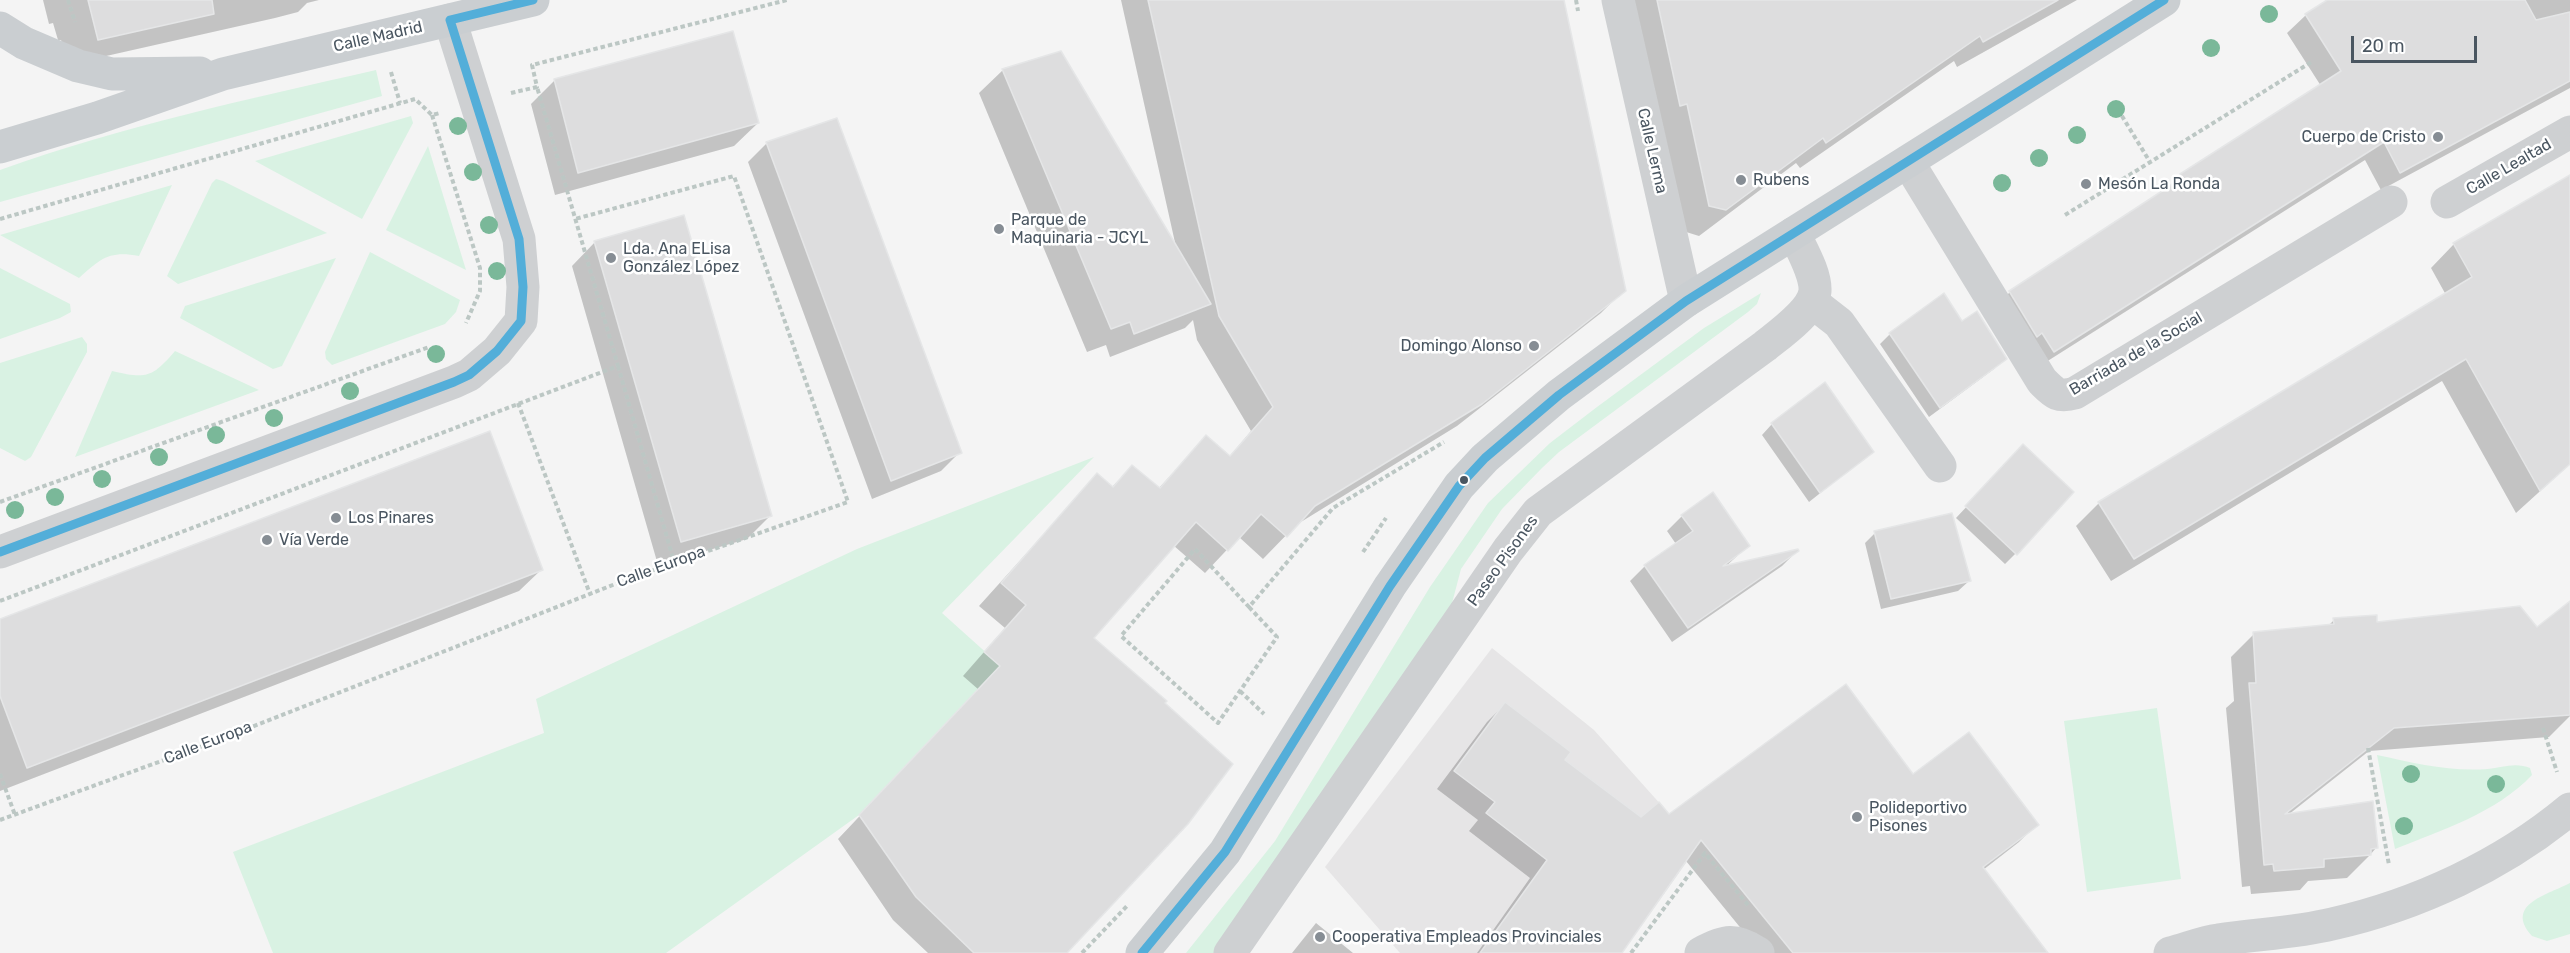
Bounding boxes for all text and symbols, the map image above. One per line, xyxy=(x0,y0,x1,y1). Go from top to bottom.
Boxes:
street label: Calle Madrid xyxy=(332,17,424,57)
scale bar xyxy=(2354,24,2480,62)
text: 20 m xyxy=(2362,35,2404,57)
street label: Calle Lerma xyxy=(1633,106,1671,196)
place label: Cuerpo de Cristo xyxy=(2301,127,2426,147)
marker: Cuerpo de Cristo xyxy=(2431,130,2445,144)
street label: Calle Lealtad xyxy=(2463,135,2555,199)
place label: Rubens xyxy=(1753,170,1809,190)
marker: Rubens xyxy=(1734,173,1748,187)
place label: Mesón La Ronda xyxy=(2098,174,2220,194)
marker: Mesón La Ronda xyxy=(2079,177,2093,191)
place label: Parque de Maquinaria - JCYL xyxy=(1011,210,1148,248)
marker: Parque de Maquinaria - JCYL xyxy=(992,222,1006,236)
place label: Lda. Ana ELisa González López xyxy=(623,239,739,277)
marker: Lda. Ana ELisa González López xyxy=(604,251,618,265)
street label: Barriada de la Social xyxy=(2066,308,2206,400)
place label: Domingo Alonso xyxy=(1401,336,1522,356)
marker: Domingo Alonso xyxy=(1527,339,1541,353)
unlabelled marker xyxy=(1458,474,1470,486)
place label: Los Pinares xyxy=(348,508,434,528)
marker: Los Pinares xyxy=(329,511,343,525)
street label: Paseo Pisones xyxy=(1464,512,1542,610)
place label: Vía Verde xyxy=(279,530,349,550)
marker: Vía Verde xyxy=(260,533,274,547)
street label: Calle Europa xyxy=(614,542,708,592)
street label: Calle Europa xyxy=(161,717,255,769)
place label: Polideportivo Pisones xyxy=(1869,798,1967,836)
marker: Polideportivo Pisones xyxy=(1850,810,1864,824)
place label: Cooperativa Empleados Provinciales xyxy=(1332,927,1602,947)
marker: Cooperativa Empleados Provinciales xyxy=(1313,930,1327,944)

